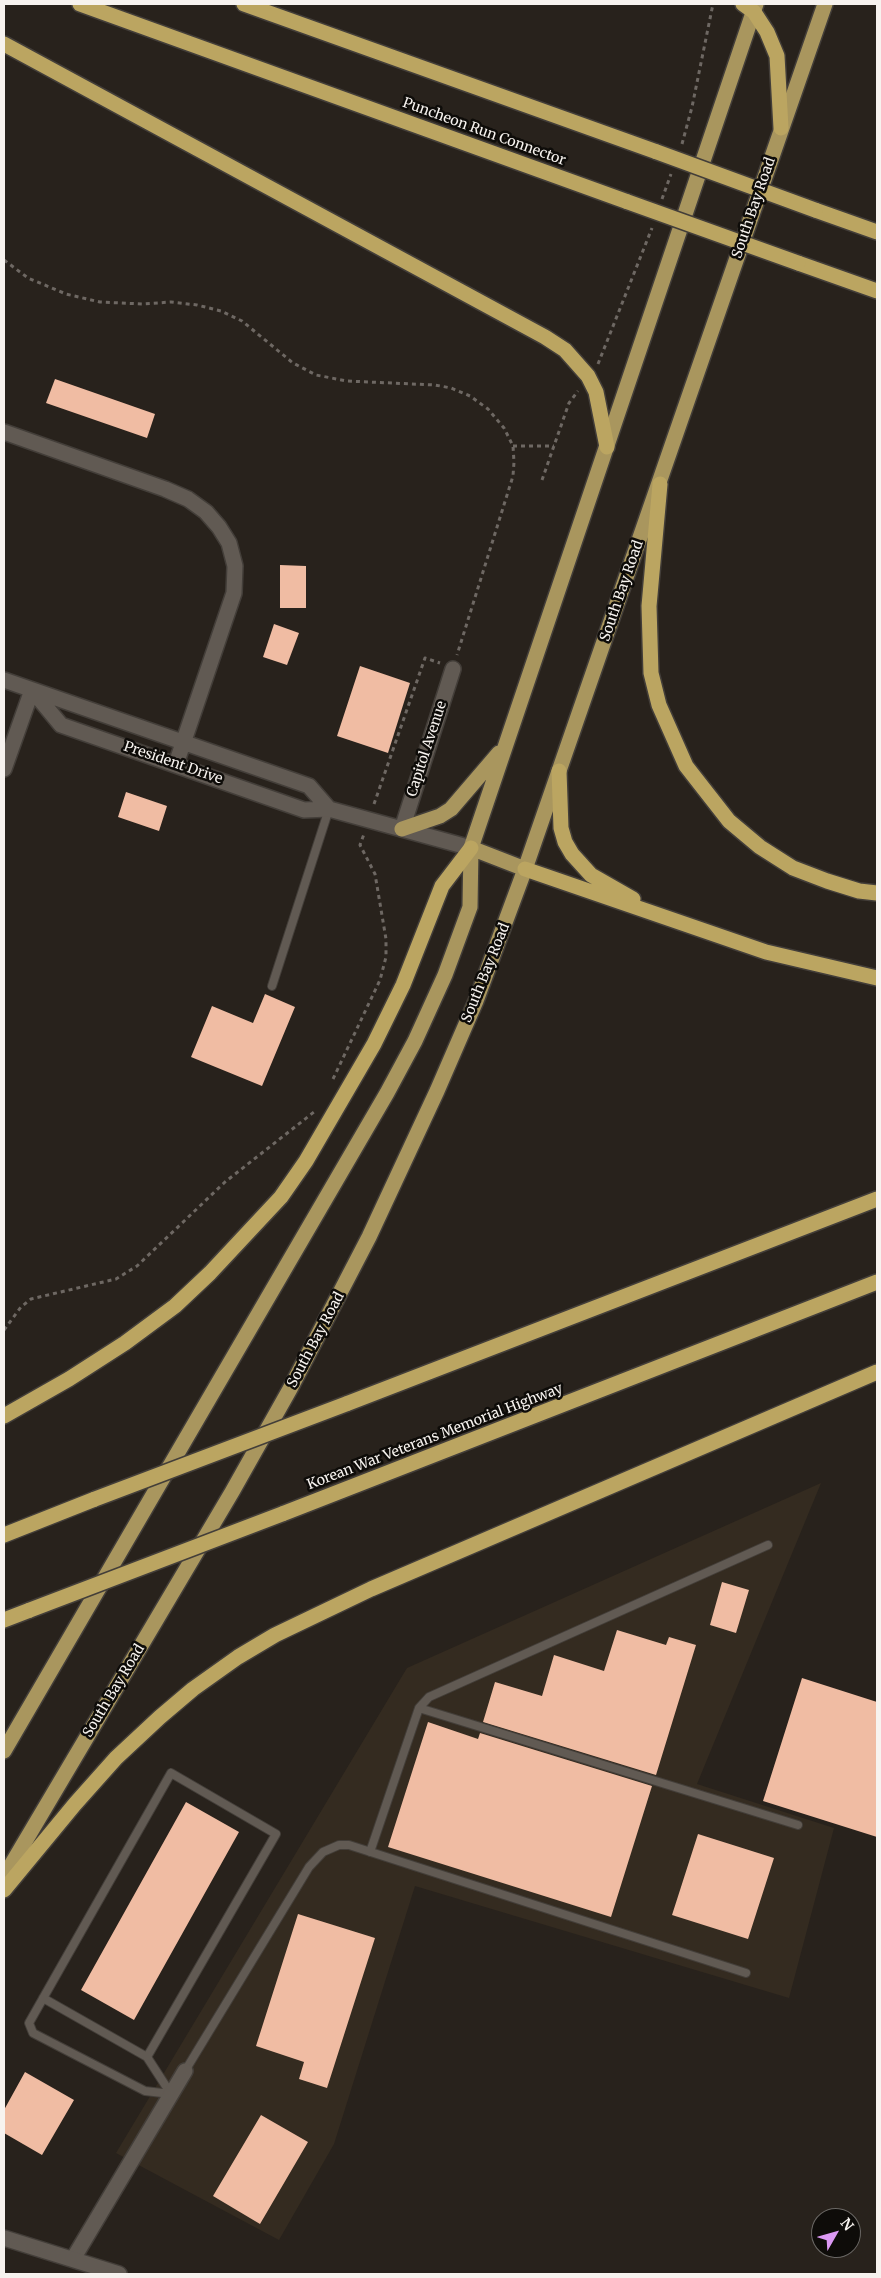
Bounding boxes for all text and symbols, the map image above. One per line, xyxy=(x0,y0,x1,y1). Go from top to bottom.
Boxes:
street label: Puncheon Run Connector xyxy=(400,95,568,169)
street label: South Bay Road xyxy=(729,155,779,261)
street label: South Bay Road xyxy=(597,538,647,644)
street label: Capitol Avenue xyxy=(404,699,450,799)
street label: President Drive xyxy=(121,738,225,788)
street label: South Bay Road xyxy=(458,921,514,1025)
street label: South Bay Road xyxy=(284,1289,348,1391)
street label: Korean War Veterans Memorial Highway xyxy=(305,1380,565,1494)
street label: South Bay Road xyxy=(80,1641,148,1741)
north arrow xyxy=(811,2208,861,2258)
text: N xyxy=(837,2214,858,2234)

